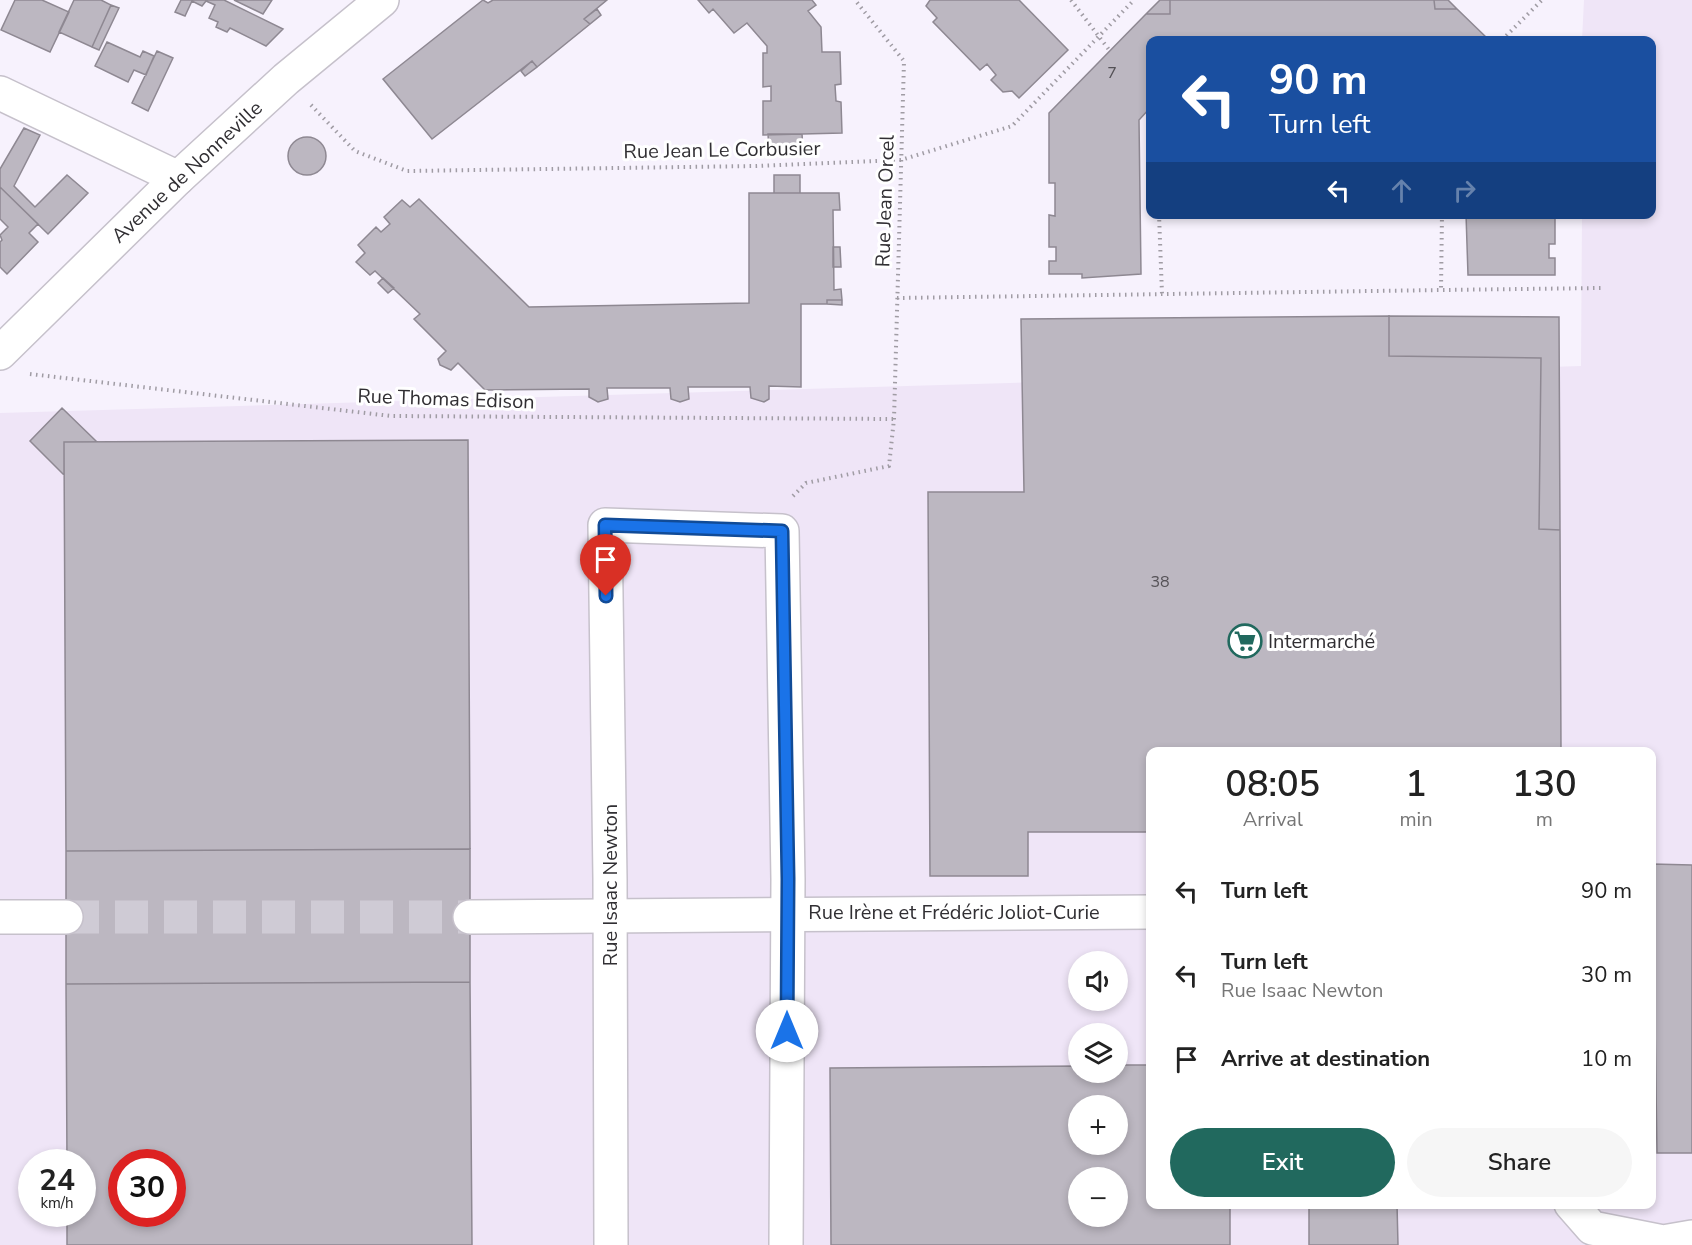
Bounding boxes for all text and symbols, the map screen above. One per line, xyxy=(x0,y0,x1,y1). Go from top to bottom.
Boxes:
text: 90 m xyxy=(1269,52,1368,109)
icon: left xyxy=(1170,60,1248,138)
house number: 7 xyxy=(1107,62,1117,84)
street label: Avenue de Nonneville xyxy=(106,95,268,249)
text: Turn left xyxy=(1269,106,1370,143)
street label: Rue Jean Orcel xyxy=(869,134,901,268)
street label: Rue Jean Le Corbusier xyxy=(623,135,821,165)
icon: left xyxy=(1322,174,1355,207)
icon: ahead xyxy=(1385,174,1418,207)
icon: right xyxy=(1448,174,1481,207)
street label: Rue Thomas Edison xyxy=(357,382,535,416)
pin xyxy=(580,534,631,596)
icon: arrive xyxy=(589,543,622,576)
house number: 38 xyxy=(1150,571,1170,593)
supermarket icon: Intermarché xyxy=(1227,623,1263,659)
place label: Intermarché xyxy=(1268,628,1375,655)
text: 08:05 xyxy=(1225,760,1320,809)
text: 1 xyxy=(1405,760,1427,809)
text: 130 xyxy=(1512,760,1577,809)
street label: Rue Isaac Newton xyxy=(597,804,624,966)
text: Arrival xyxy=(1243,806,1303,833)
text: min xyxy=(1400,806,1433,833)
text: m xyxy=(1536,806,1553,833)
icon: left xyxy=(1170,875,1203,908)
text: Turn left xyxy=(1221,876,1308,906)
text: 90 m xyxy=(1581,876,1632,906)
street label: Rue Irène et Frédéric Joliot-Curie xyxy=(808,899,1100,926)
text: Turn left xyxy=(1221,947,1308,977)
map controls xyxy=(1068,951,1128,1227)
button: sound xyxy=(1068,951,1128,1011)
icon: left xyxy=(1170,959,1203,992)
text: 30 m xyxy=(1581,960,1632,990)
text: Rue Isaac Newton xyxy=(1221,977,1383,1004)
position arrow xyxy=(755,999,819,1063)
button: layers xyxy=(1068,1023,1128,1083)
icon: arrive xyxy=(1170,1043,1203,1076)
text: Arrive at destination xyxy=(1221,1044,1430,1074)
text: 10 m xyxy=(1581,1044,1632,1074)
button: + xyxy=(1068,1095,1128,1155)
button: Exit xyxy=(1170,1128,1395,1197)
button: Share xyxy=(1407,1128,1632,1197)
speed limit sign: 30 xyxy=(108,1149,186,1227)
text: 24 xyxy=(39,1160,75,1201)
button: − xyxy=(1068,1167,1128,1227)
text: km/h xyxy=(40,1193,74,1213)

